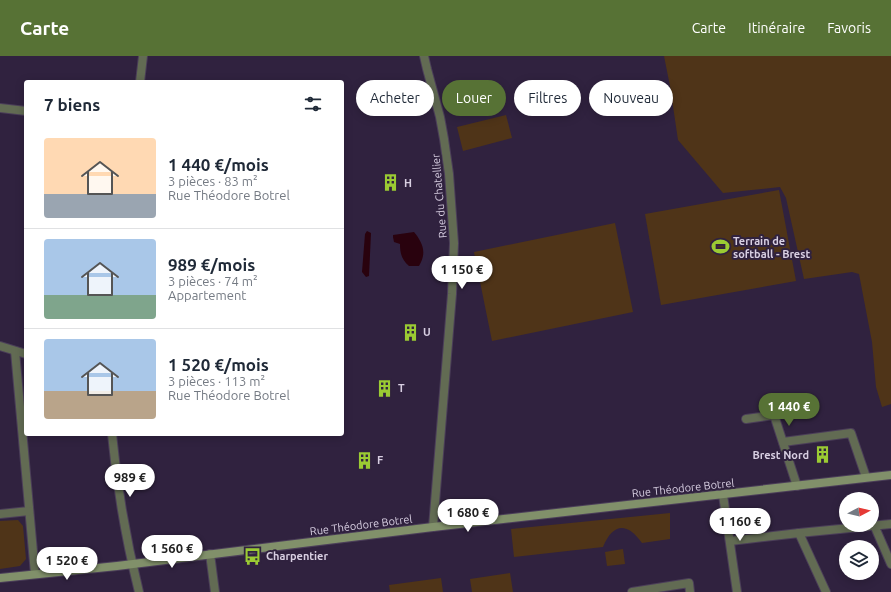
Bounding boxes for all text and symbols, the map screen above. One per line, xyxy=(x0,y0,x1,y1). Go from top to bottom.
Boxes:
text: Carte xyxy=(20,17,69,39)
text: Carte xyxy=(692,20,726,36)
text: Itinéraire xyxy=(748,20,805,36)
text: Favoris xyxy=(827,20,871,36)
chip: Acheter xyxy=(356,80,434,116)
chip: Louer xyxy=(442,80,506,116)
chip: Filtres xyxy=(514,80,581,116)
chip: Nouveau xyxy=(589,80,673,116)
icon: filters xyxy=(302,93,324,115)
text: 7 biens xyxy=(44,95,100,114)
street label: Rue du Chatellier xyxy=(429,152,449,239)
icon: home xyxy=(76,154,124,202)
text: 1 440 €/mois xyxy=(168,155,269,174)
building icon: H xyxy=(381,173,401,193)
text: 3 pièces · 83 m² xyxy=(168,174,258,188)
place label: H xyxy=(404,177,412,189)
text: Rue Théodore Botrel xyxy=(168,188,290,202)
place label: Terrain de softball - Brest xyxy=(733,235,810,260)
sports icon: Terrain de softball - Brest xyxy=(710,237,730,257)
icon: home xyxy=(76,255,124,303)
text: 989 €/mois xyxy=(168,255,255,274)
pin: 1 150 € xyxy=(425,256,499,290)
text: 1 150 € xyxy=(441,262,483,276)
text: 3 pièces · 74 m² xyxy=(168,274,258,288)
text: Appartement xyxy=(168,288,246,302)
building icon: U xyxy=(400,322,420,342)
place label: U xyxy=(423,326,431,338)
icon: home xyxy=(76,355,124,403)
text: 1 520 €/mois xyxy=(168,355,269,374)
text: 3 pièces · 113 m² xyxy=(168,374,265,388)
building icon: T xyxy=(375,378,395,398)
place label: T xyxy=(398,382,405,394)
text: Rue Théodore Botrel xyxy=(168,388,290,402)
pin: 1 440 € xyxy=(752,393,826,427)
text: 1 440 € xyxy=(768,399,810,413)
building icon: Brest Nord xyxy=(812,445,832,465)
place label: Brest Nord xyxy=(753,449,809,461)
building icon: F xyxy=(354,450,374,470)
place label: F xyxy=(377,454,383,466)
pin: 989 € xyxy=(102,464,158,498)
text: 989 € xyxy=(114,470,146,484)
street label: Rue Théodore Botrel xyxy=(631,477,735,499)
north arrow xyxy=(839,492,879,532)
map controls xyxy=(839,492,879,580)
pin: 1 680 € xyxy=(431,499,505,533)
text: 1 680 € xyxy=(447,505,489,519)
pin: 1 160 € xyxy=(703,508,777,542)
street label: Rue Théodore Botrel xyxy=(309,513,413,537)
text: 1 160 € xyxy=(719,514,761,528)
pin: 1 560 € xyxy=(135,535,209,569)
button: layers xyxy=(839,540,879,580)
text: 1 560 € xyxy=(151,541,193,555)
bus stop icon: Charpentier xyxy=(243,546,263,566)
pin: 1 520 € xyxy=(30,547,104,581)
place label: Charpentier xyxy=(266,550,328,562)
text: 1 520 € xyxy=(46,553,88,567)

